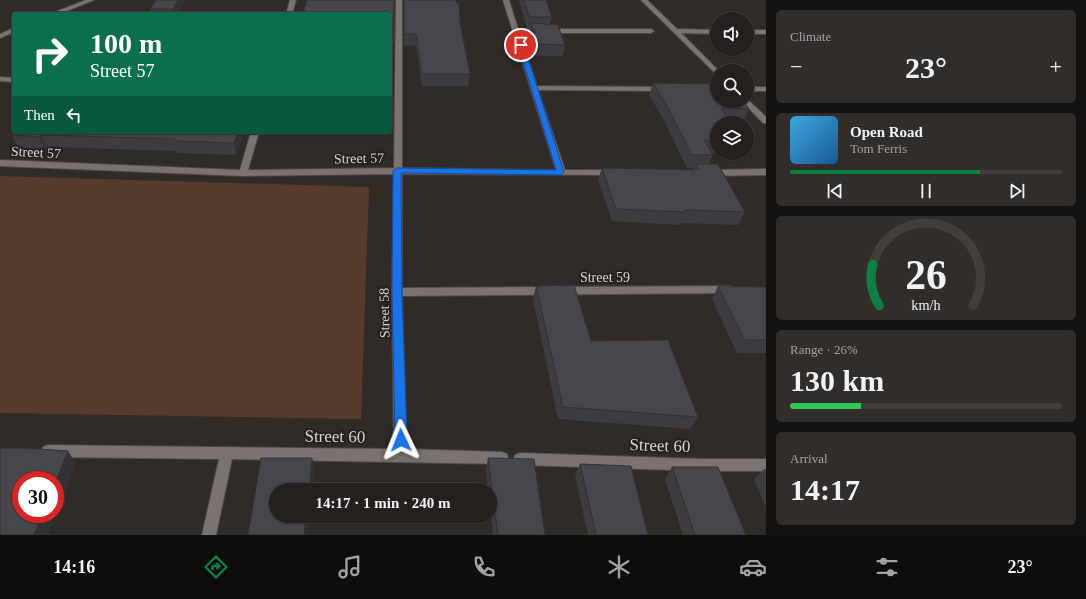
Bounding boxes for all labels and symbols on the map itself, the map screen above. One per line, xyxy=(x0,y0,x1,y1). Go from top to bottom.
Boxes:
pin xyxy=(504,28,538,62)
street label: Street 57 xyxy=(11,144,61,161)
street label: Street 57 xyxy=(334,151,384,166)
street label: Street 59 xyxy=(580,270,630,285)
street label: Street 58 xyxy=(377,288,392,338)
position arrow xyxy=(380,419,422,461)
street label: Street 60 xyxy=(304,426,366,447)
street label: Street 60 xyxy=(629,435,691,456)
speed limit sign: 30 xyxy=(12,471,64,523)

